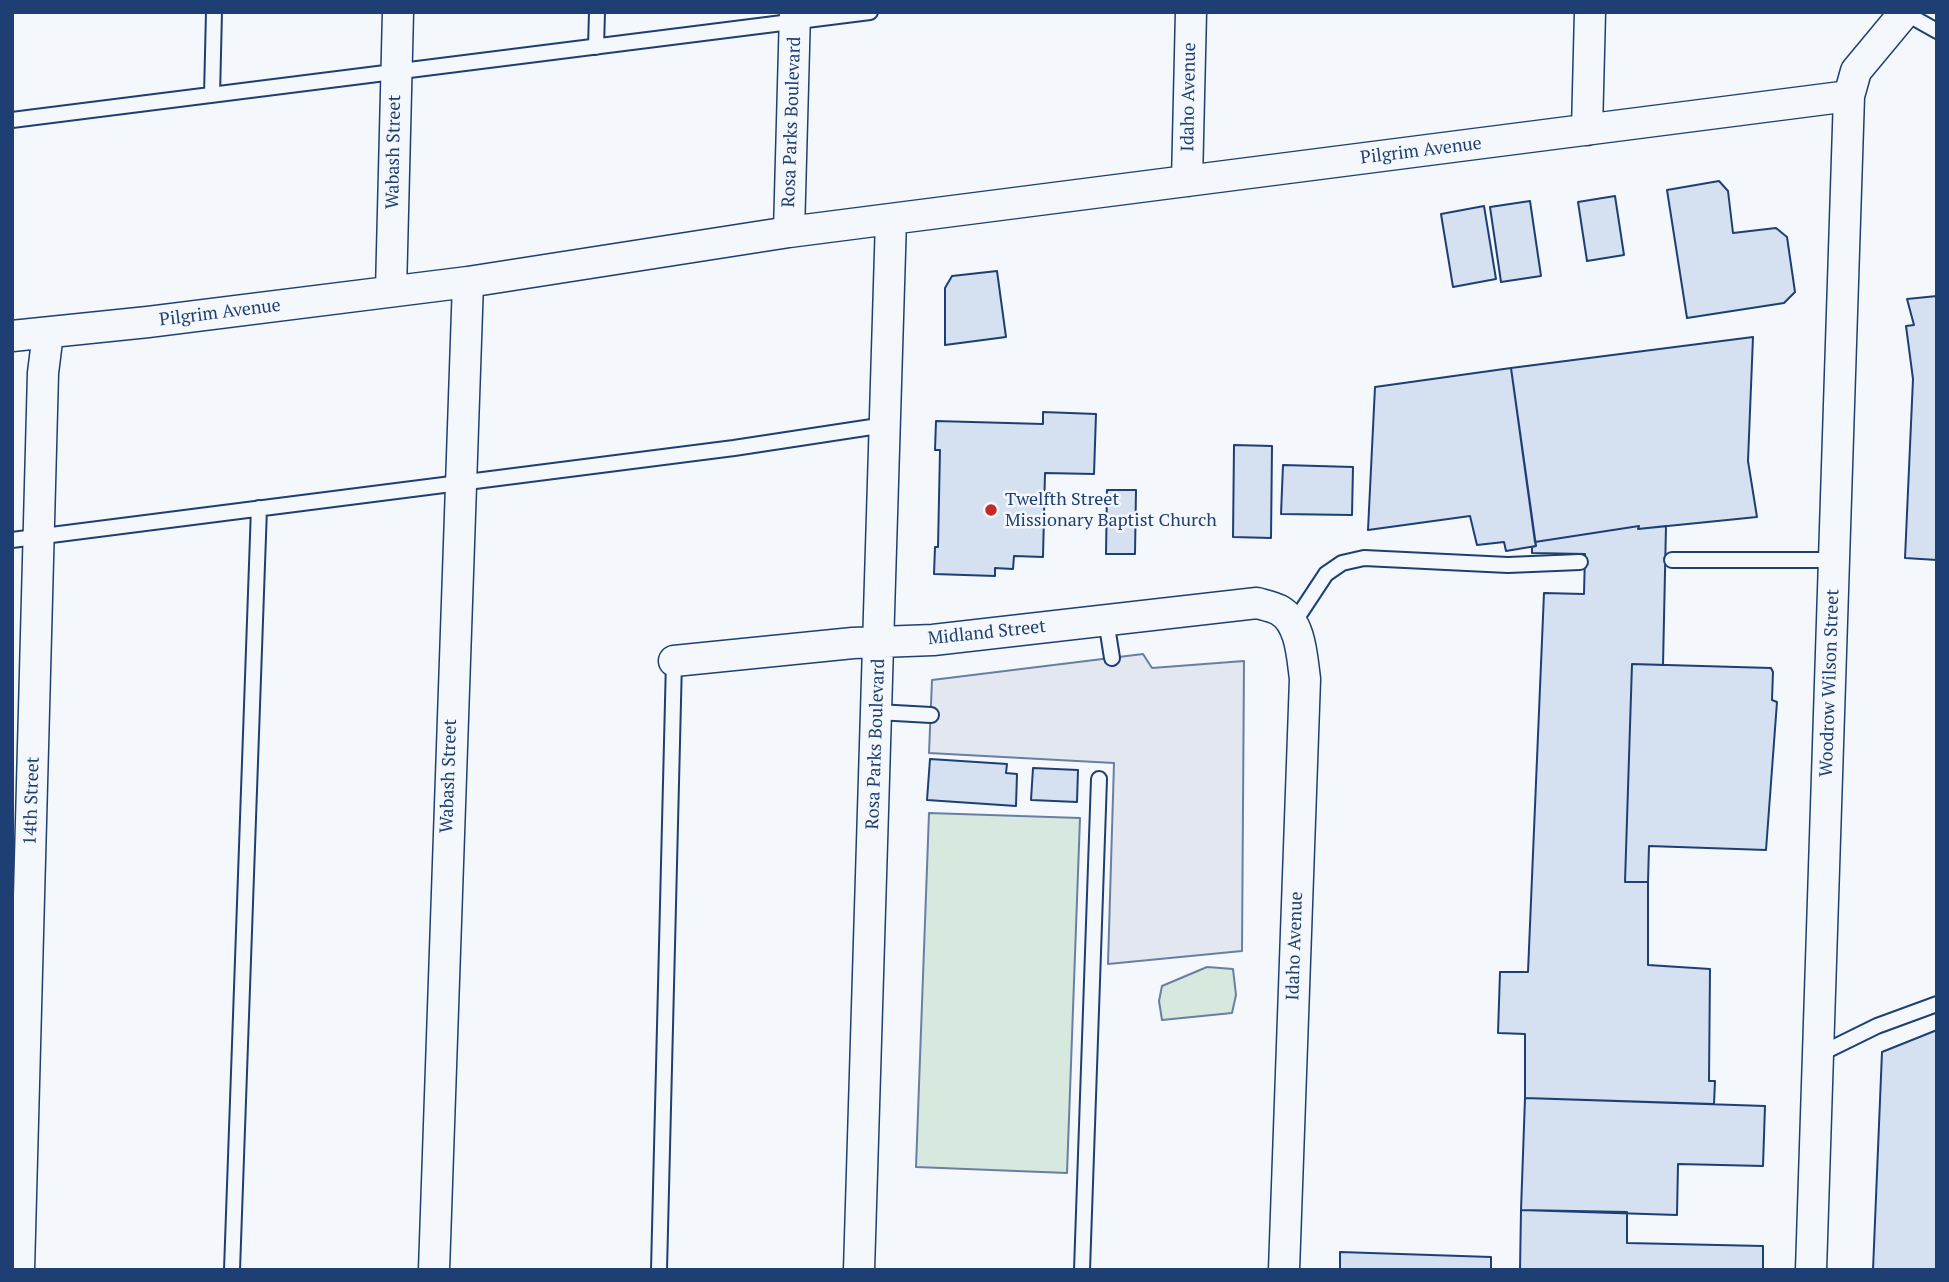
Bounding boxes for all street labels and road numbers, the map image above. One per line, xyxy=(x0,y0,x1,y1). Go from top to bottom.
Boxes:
street label: Rosa Parks Boulevard xyxy=(778,36,806,208)
street label: Idaho Avenue xyxy=(1177,42,1201,152)
street label: Wabash Street xyxy=(382,95,406,209)
street label: Pilgrim Avenue xyxy=(1359,133,1483,169)
street label: Pilgrim Avenue xyxy=(158,295,282,331)
street label: Woodrow Wilson Street xyxy=(1816,589,1844,777)
street label: Midland Street xyxy=(927,616,1047,650)
street label: Rosa Parks Boulevard xyxy=(862,658,890,830)
street label: Wabash Street xyxy=(436,718,462,834)
street label: 14th Street xyxy=(20,756,44,846)
street label: Idaho Avenue xyxy=(1282,891,1308,1001)

